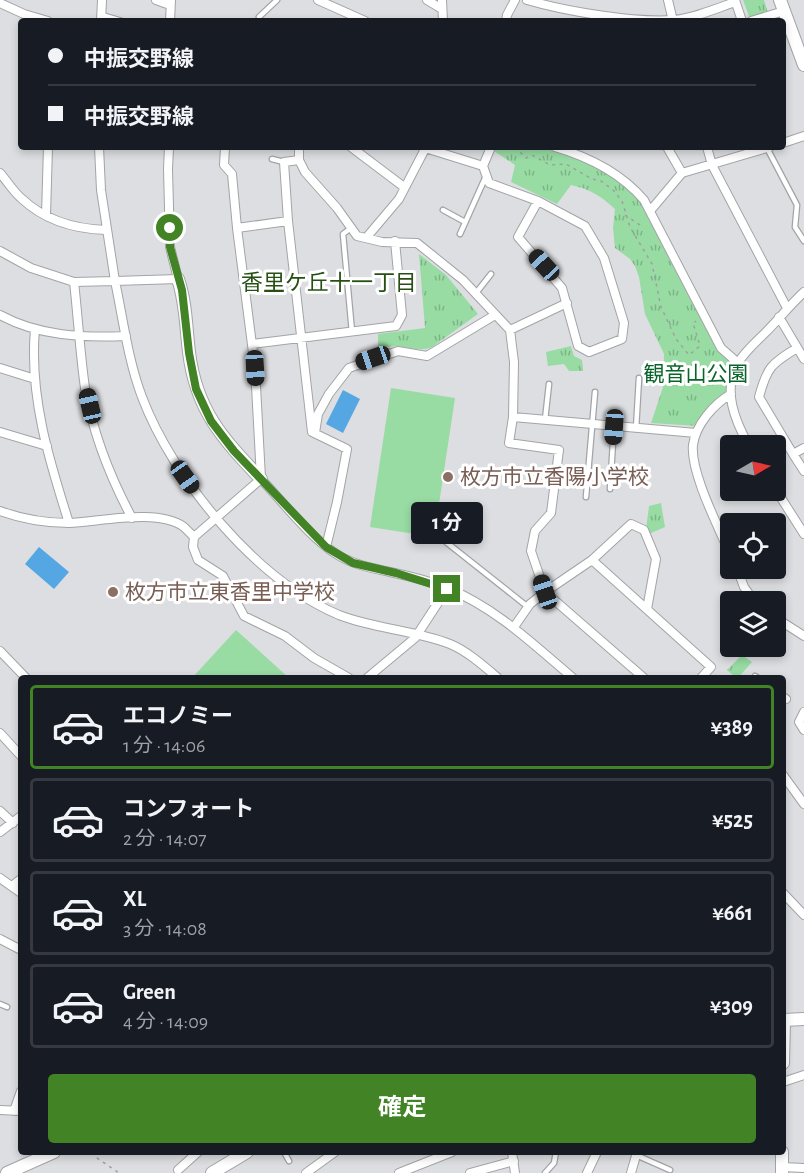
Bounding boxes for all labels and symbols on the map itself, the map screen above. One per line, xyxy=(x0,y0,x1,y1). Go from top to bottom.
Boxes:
route start xyxy=(156,214,183,241)
car xyxy=(525,246,563,284)
district label: 香里ケ丘十一丁目 xyxy=(241,271,417,294)
car xyxy=(353,344,393,372)
car xyxy=(245,350,265,386)
park label: 観音山公園 xyxy=(644,363,749,385)
car xyxy=(77,386,103,426)
car xyxy=(604,408,624,446)
north arrow xyxy=(720,435,786,501)
car xyxy=(167,457,203,497)
place label: 枚方市立香陽小学校 xyxy=(460,466,649,488)
marker: 枚方市立香陽小学校 xyxy=(441,470,455,484)
callout: 1 分 xyxy=(411,502,483,544)
car xyxy=(531,572,559,612)
route end xyxy=(433,575,460,602)
place label: 枚方市立東香里中学校 xyxy=(125,581,335,603)
marker: 枚方市立東香里中学校 xyxy=(106,585,120,599)

